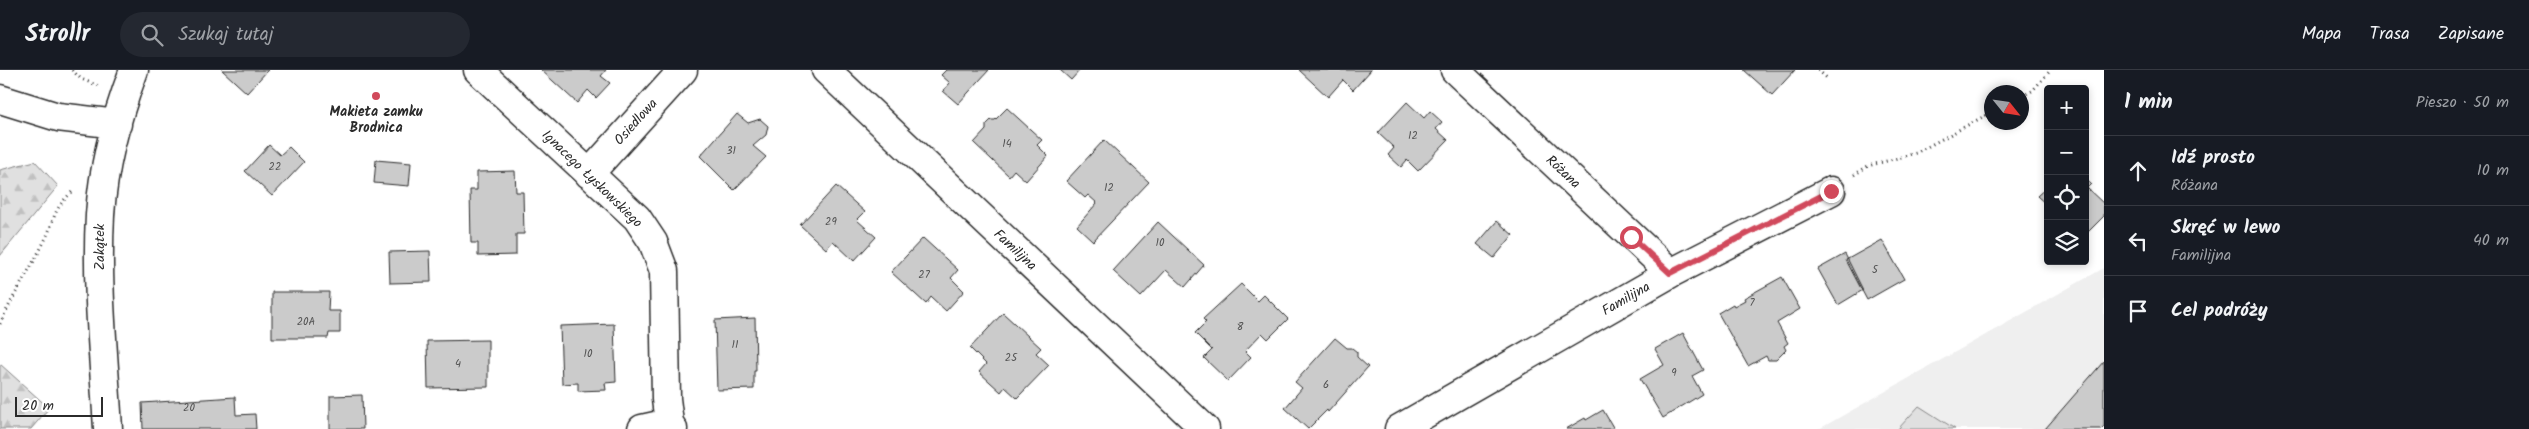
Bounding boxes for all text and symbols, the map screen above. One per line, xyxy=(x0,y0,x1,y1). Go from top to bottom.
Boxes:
search box xyxy=(120,12,470,57)
text: Strollr xyxy=(25,15,90,54)
text: Szukaj tutaj xyxy=(178,20,274,50)
text: Mapa xyxy=(2302,20,2342,49)
text: Trasa xyxy=(2370,20,2410,49)
text: Zapisane xyxy=(2438,20,2504,49)
icon: search xyxy=(138,21,166,49)
north arrow xyxy=(1984,85,2029,130)
map controls xyxy=(2044,85,2089,265)
button: + xyxy=(2044,85,2089,130)
text: 1 min xyxy=(2124,86,2173,119)
marker: Makieta zamku Brodnica xyxy=(370,90,382,102)
text: Pieszo · 50 m xyxy=(2416,90,2509,115)
street label: Osiedlowa xyxy=(609,93,663,151)
place label: Makieta zamku Brodnica xyxy=(330,101,423,139)
street label: Ignacego Łyskowskiego xyxy=(536,125,648,233)
house number: 12 xyxy=(1408,127,1418,145)
button: − xyxy=(2044,130,2089,175)
house number: 14 xyxy=(1002,135,1012,153)
house number: 31 xyxy=(726,142,736,160)
text: Idź prosto xyxy=(2171,143,2255,173)
street label: Różana xyxy=(1540,150,1586,194)
icon: ahead xyxy=(2124,157,2152,185)
house number: 22 xyxy=(269,158,281,176)
text: 10 m xyxy=(2477,158,2509,183)
text: Różana xyxy=(2171,173,2218,198)
button: locate xyxy=(2044,175,2089,220)
house number: 12 xyxy=(1104,179,1114,197)
route end xyxy=(1820,180,1843,203)
house number: 29 xyxy=(825,213,838,231)
text: Skręć w lewo xyxy=(2171,213,2280,243)
button: layers xyxy=(2044,220,2089,265)
street label: Zakątek xyxy=(89,223,111,270)
street label: Familijna xyxy=(988,224,1042,276)
route start xyxy=(1620,226,1643,249)
icon: left xyxy=(2124,227,2152,255)
text: 40 m xyxy=(2473,228,2509,253)
house number: 10 xyxy=(1156,234,1165,252)
text: Familijna xyxy=(2171,243,2231,268)
house number: 5 xyxy=(1872,261,1879,279)
house number: 27 xyxy=(918,266,931,284)
street label: Familijna xyxy=(1598,276,1654,322)
house number: 7 xyxy=(1749,294,1755,312)
text: Cel podróży xyxy=(2171,296,2268,326)
icon: arrive xyxy=(2124,297,2152,325)
house number: 20A xyxy=(297,313,316,331)
house number: 8 xyxy=(1237,318,1244,336)
house number: 11 xyxy=(732,336,738,354)
house number: 10 xyxy=(584,345,593,363)
house number: 25 xyxy=(1005,349,1018,367)
house number: 4 xyxy=(455,355,461,373)
house number: 9 xyxy=(1671,364,1677,382)
house number: 6 xyxy=(1323,376,1329,394)
scale bar xyxy=(15,394,102,417)
text: 20 m xyxy=(22,395,54,417)
house number: 20 xyxy=(183,399,195,417)

